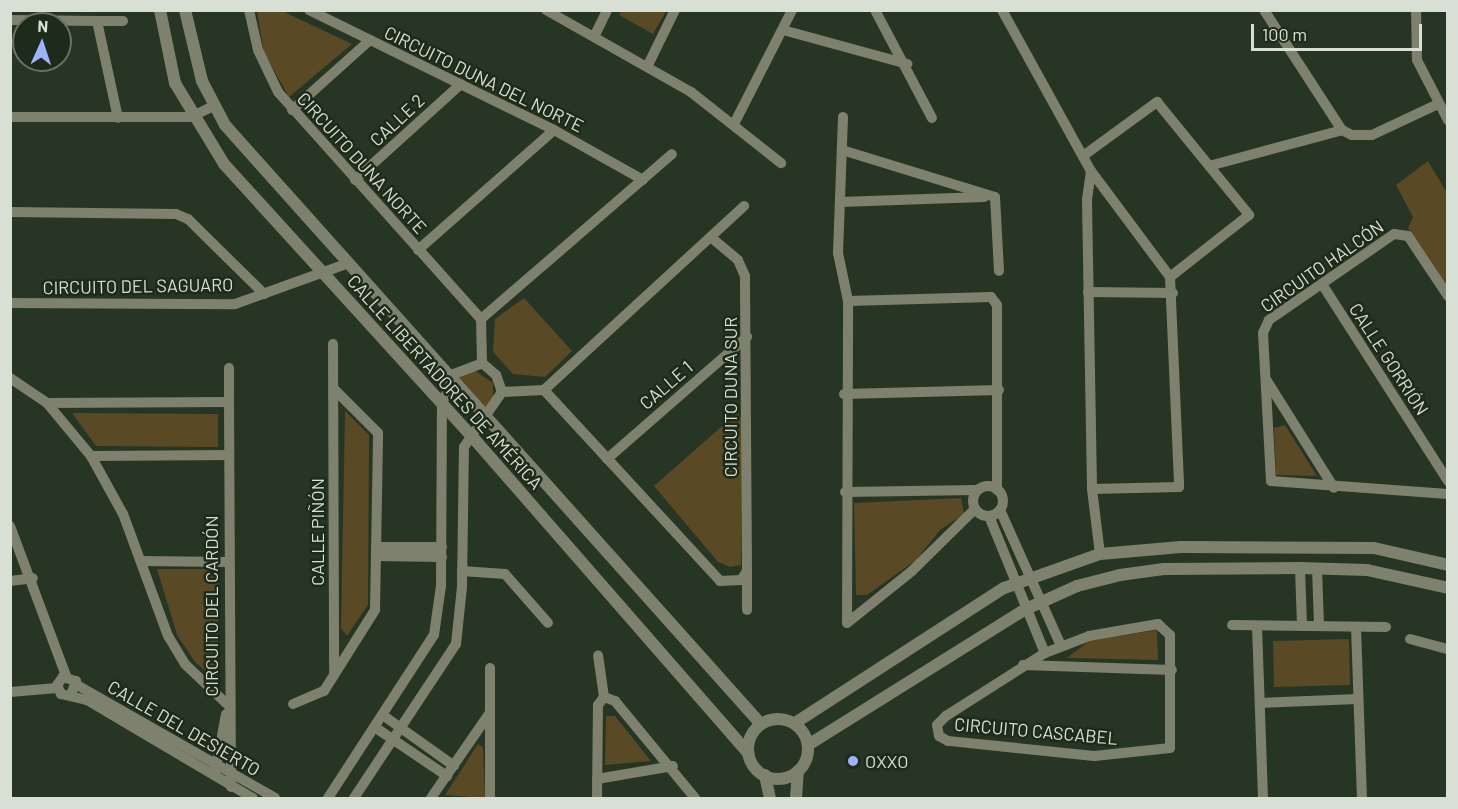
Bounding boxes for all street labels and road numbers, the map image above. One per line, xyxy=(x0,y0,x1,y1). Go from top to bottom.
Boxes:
street label: CIRCUITO DUNA DEL NORTE xyxy=(381,21,587,137)
street label: CIRCUITO DUNA NORTE xyxy=(293,88,431,238)
street label: CALLE 2 xyxy=(365,89,429,151)
street label: CIRCUITO HALCÓN xyxy=(1256,215,1388,317)
street label: CALLE LIBERTADORES DE AMÉRICA xyxy=(343,270,547,494)
street label: CIRCUITO DEL SAGUARO xyxy=(42,274,234,298)
street label: CALLE GORRIÓN xyxy=(1345,299,1433,419)
street label: CIRCUITO DUNA SUR xyxy=(719,317,741,477)
street label: CALLE 1 xyxy=(635,356,697,414)
street label: CALLE PIÑÓN xyxy=(306,478,328,586)
street label: CIRCUITO DEL CARDÓN xyxy=(200,515,222,697)
street label: CALLE DEL DESIERTO xyxy=(104,676,264,780)
street label: CIRCUITO CASCABEL xyxy=(953,713,1119,749)

